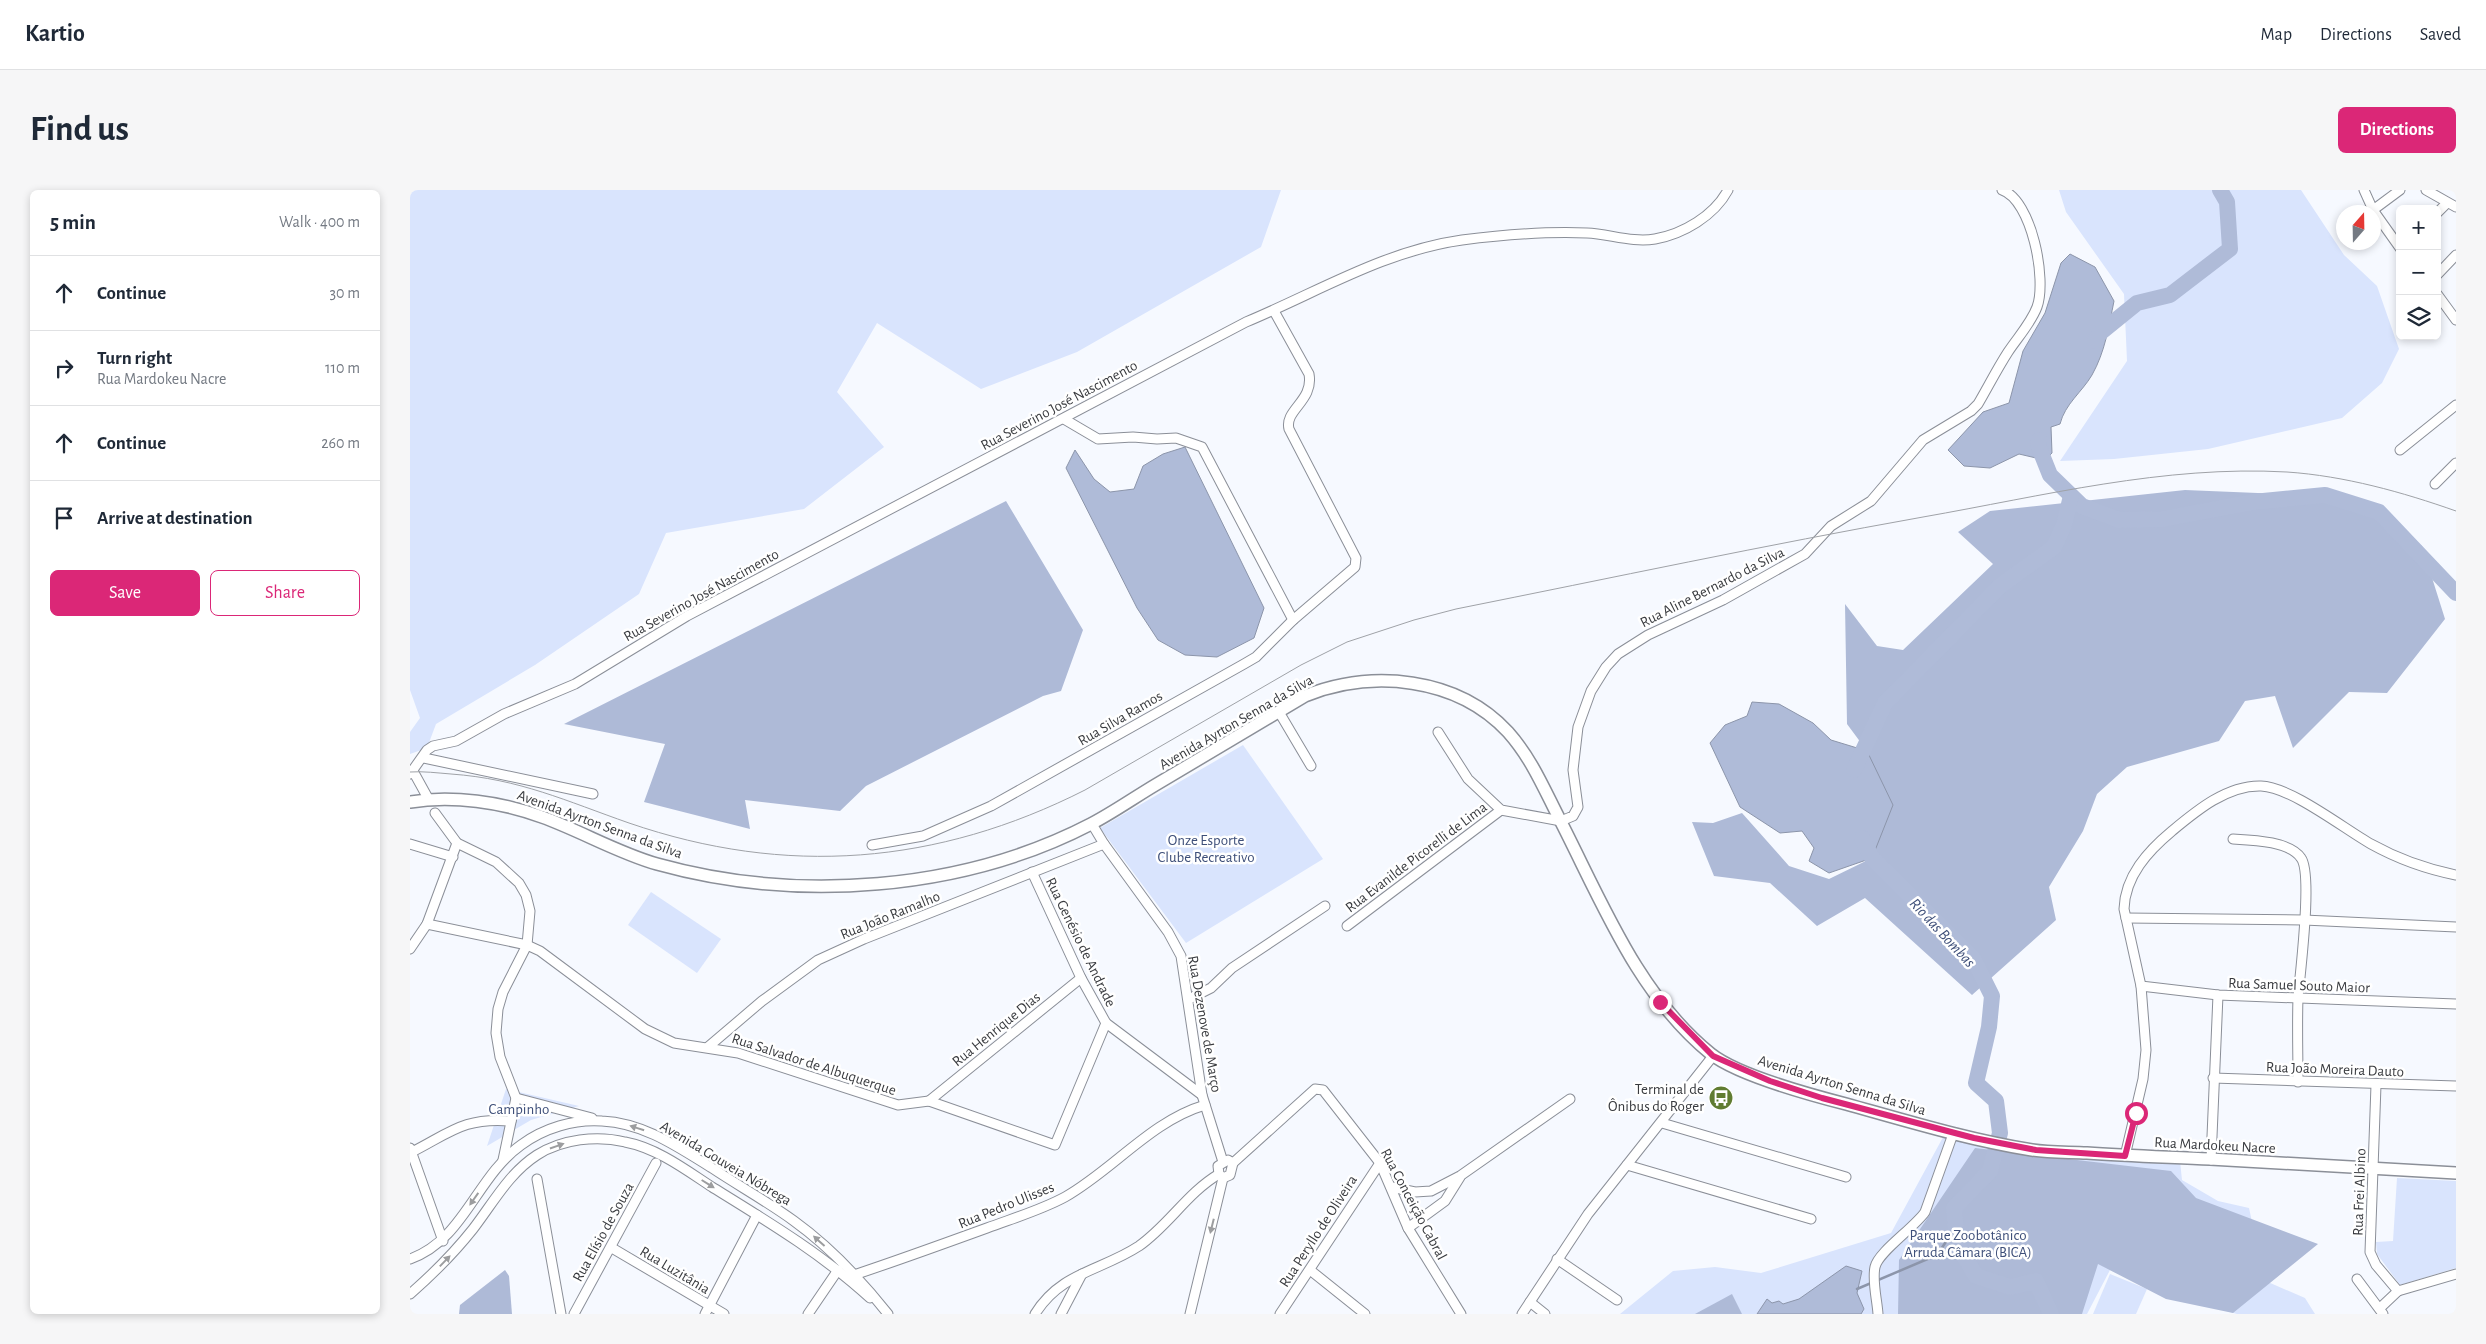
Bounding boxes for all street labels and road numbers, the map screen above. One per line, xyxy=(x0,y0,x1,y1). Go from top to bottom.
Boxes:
street label: Rua Severino José Nascimento xyxy=(978,358,1140,453)
street label: Rua Aline Bernardo da Silva xyxy=(1638,545,1787,630)
street label: Rua Severino José Nascimento xyxy=(621,546,781,644)
street label: Avenida Ayrton Senna da Silva xyxy=(1157,672,1316,773)
street label: Rua Silva Ramos xyxy=(1075,688,1165,749)
street label: Avenida Ayrton Senna da Silva xyxy=(515,788,685,861)
street label: Rua Evanilde Picorelli de Lima xyxy=(1343,799,1490,915)
street label: Rua Genésio de Andrade xyxy=(1043,875,1118,1009)
street label: Rua João Ramalho xyxy=(838,889,942,942)
street label: Rua Dezenove de Março xyxy=(1185,955,1224,1094)
street label: Rua Samuel Souto Maior xyxy=(2228,976,2370,995)
street label: Rua Henrique Dias xyxy=(949,989,1043,1069)
street label: Rua Salvador de Albuquerque xyxy=(730,1031,898,1098)
street label: Avenida Ayrton Senna da Silva xyxy=(1756,1053,1928,1118)
street label: Rua João Moreira Dauto xyxy=(2266,1060,2404,1079)
street label: Avenida Gouveia Nóbrega xyxy=(658,1118,794,1209)
street label: Rua Mardokeu Nacre xyxy=(2154,1135,2276,1156)
street label: Rua Conceição Cabral xyxy=(1378,1146,1449,1262)
street label: Rua Frei Albino xyxy=(2350,1148,2369,1236)
street label: Rua Peryllo de Oliveira xyxy=(1277,1173,1360,1290)
street label: Rua Pedro Ulisses xyxy=(956,1179,1056,1232)
street label: Rua Elísio de Souza xyxy=(570,1180,637,1284)
street label: Rua Luzitânia xyxy=(637,1244,712,1297)

